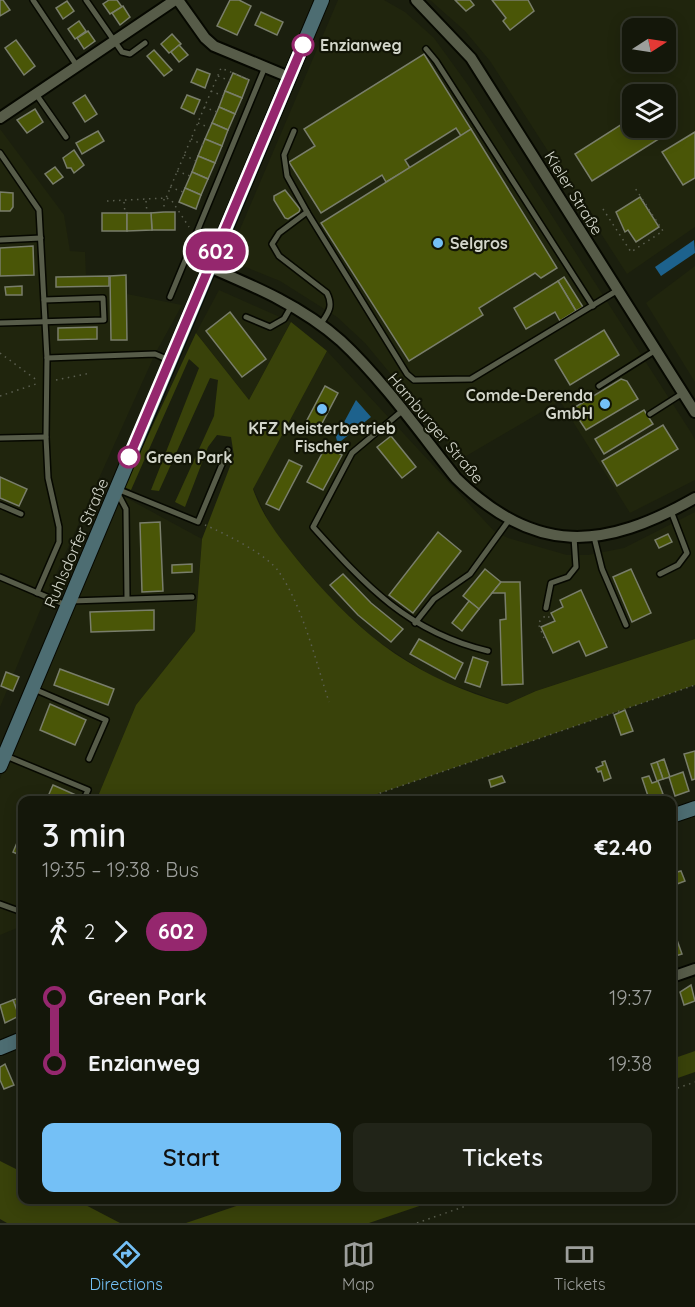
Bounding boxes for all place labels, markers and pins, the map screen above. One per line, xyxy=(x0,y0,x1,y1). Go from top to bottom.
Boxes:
marker: Enzianweg xyxy=(292,34,314,56)
place label: Enzianweg xyxy=(320,35,402,55)
place label: Selgros xyxy=(450,233,508,253)
marker: Selgros xyxy=(431,236,445,250)
place label: Comde-Derenda GmbH xyxy=(466,385,593,423)
marker: Comde-Derenda GmbH xyxy=(598,397,612,411)
marker: KFZ Meisterbetrieb Fischer xyxy=(315,402,329,416)
place label: KFZ Meisterbetrieb Fischer xyxy=(248,418,396,456)
marker: Green Park xyxy=(118,446,140,468)
place label: Green Park xyxy=(146,447,232,467)

